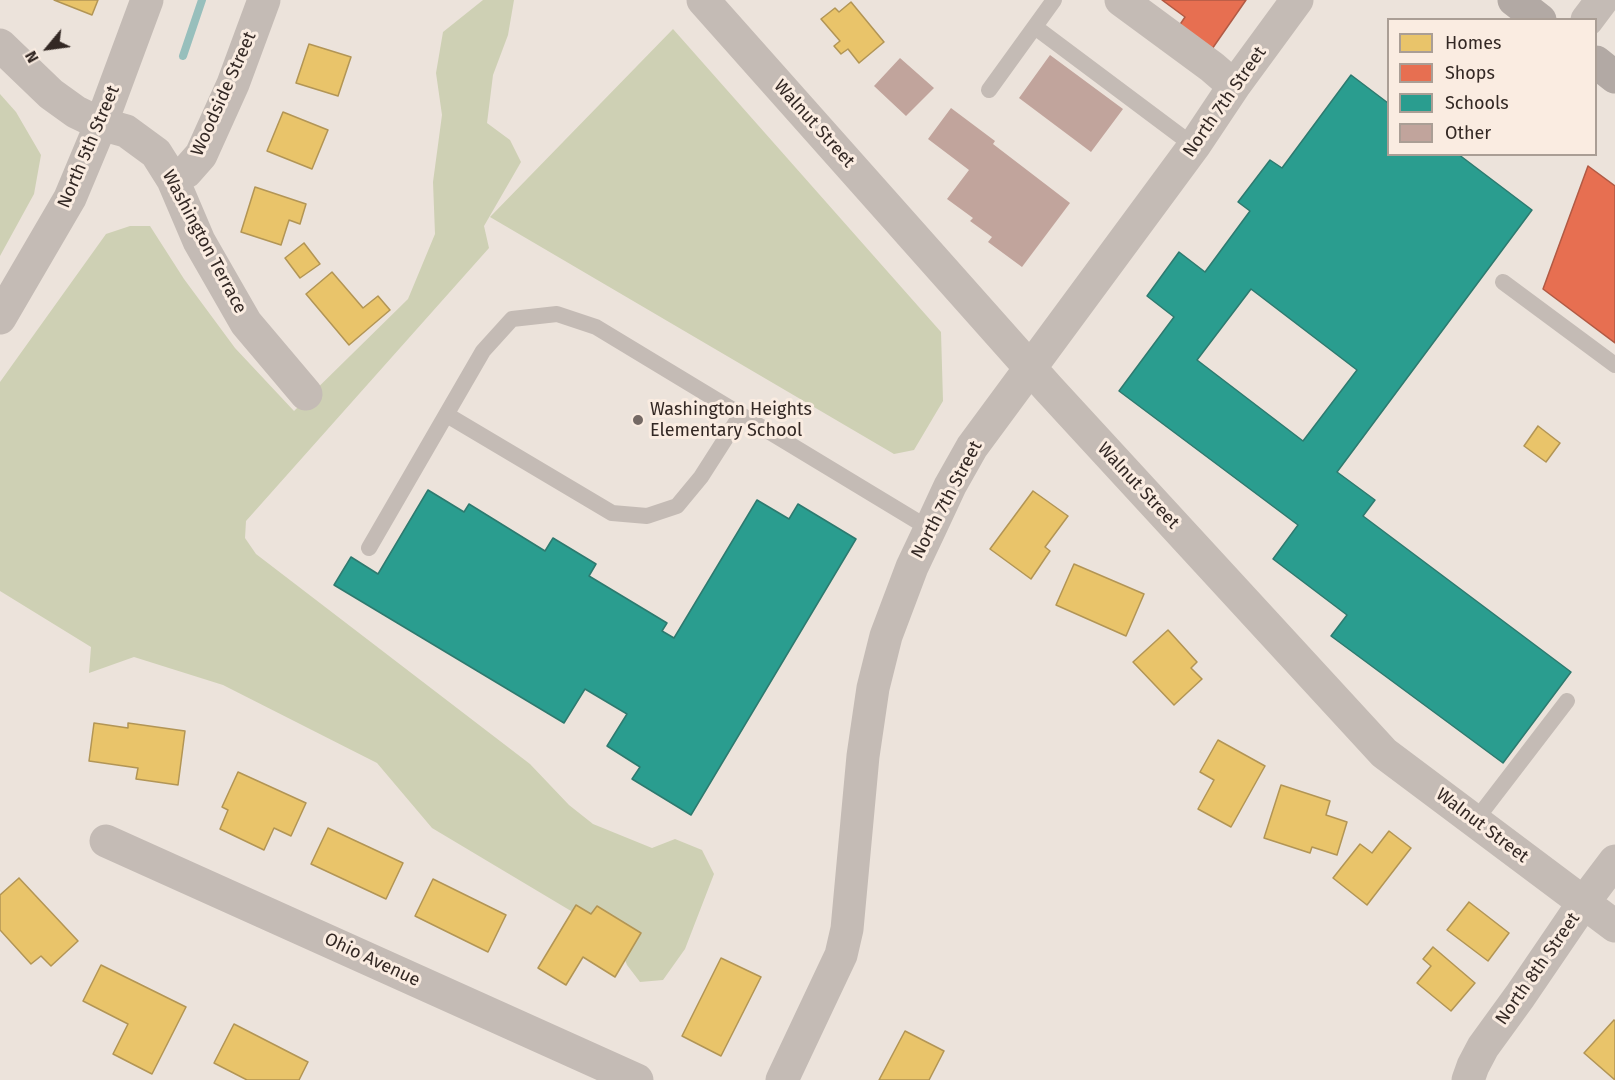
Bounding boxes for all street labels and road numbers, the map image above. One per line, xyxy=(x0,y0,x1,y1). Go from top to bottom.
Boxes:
street label: Woodside Street xyxy=(187,28,261,160)
street label: North 7th Street xyxy=(1179,42,1271,162)
street label: Walnut Street xyxy=(769,76,859,172)
street label: North 5th Street xyxy=(53,82,125,212)
street label: Washington Terrace xyxy=(157,167,251,317)
street label: North 7th Street xyxy=(907,437,987,563)
street label: Walnut Street xyxy=(1092,438,1184,534)
street label: Walnut Street xyxy=(1431,784,1533,868)
street label: North 8th Street xyxy=(1491,909,1585,1029)
street label: Ohio Avenue xyxy=(321,928,423,992)

